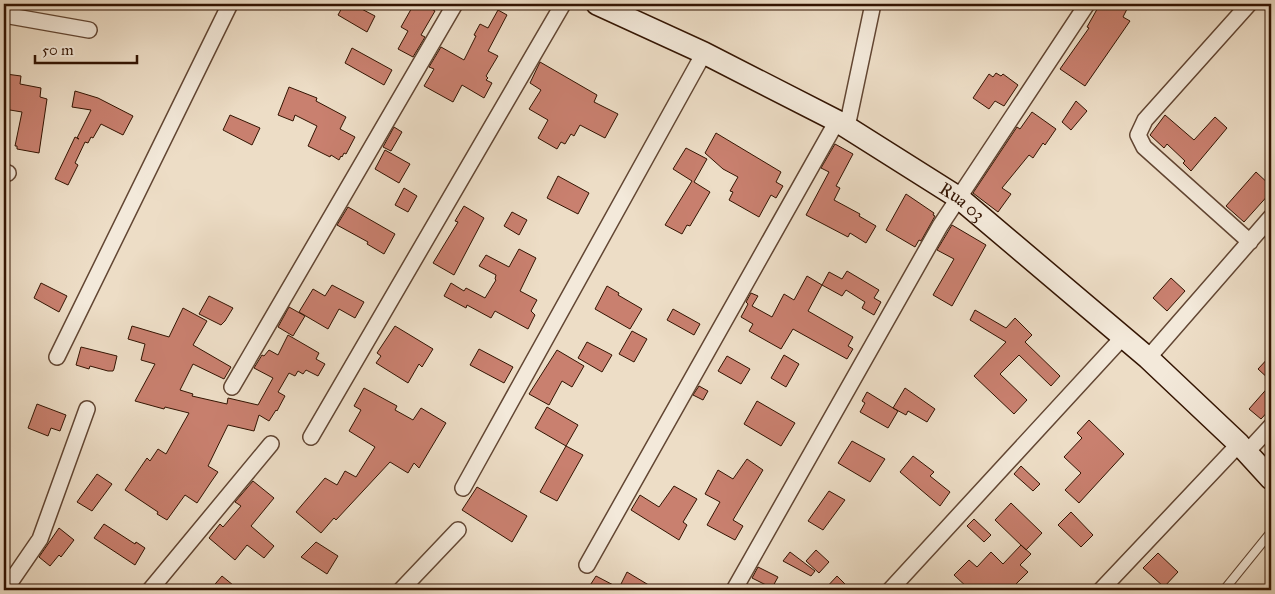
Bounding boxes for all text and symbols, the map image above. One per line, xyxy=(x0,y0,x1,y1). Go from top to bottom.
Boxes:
scale bar xyxy=(35,32,138,64)
text: 50 m xyxy=(42,41,74,59)
street label: Rua 03 xyxy=(935,178,989,226)

